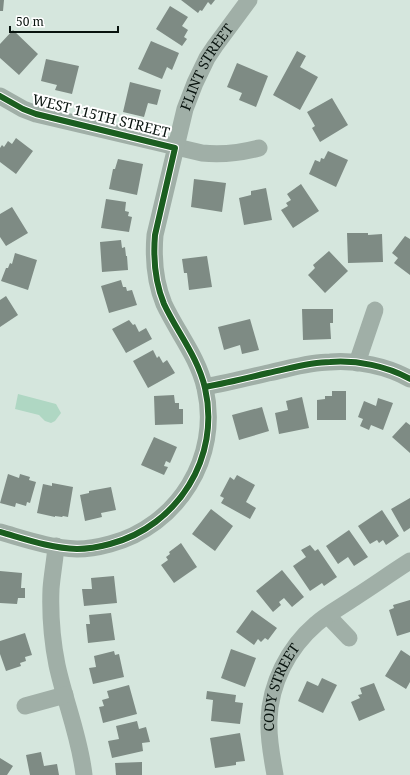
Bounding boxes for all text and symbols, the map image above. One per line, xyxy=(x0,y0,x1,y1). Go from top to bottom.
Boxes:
scale bar xyxy=(10,8,118,34)
text: 50 m xyxy=(16,13,44,30)
street label: FLINT STREET xyxy=(175,19,237,113)
street label: WEST 115TH STREET xyxy=(30,89,172,142)
street label: CODY STREET xyxy=(259,639,304,732)

